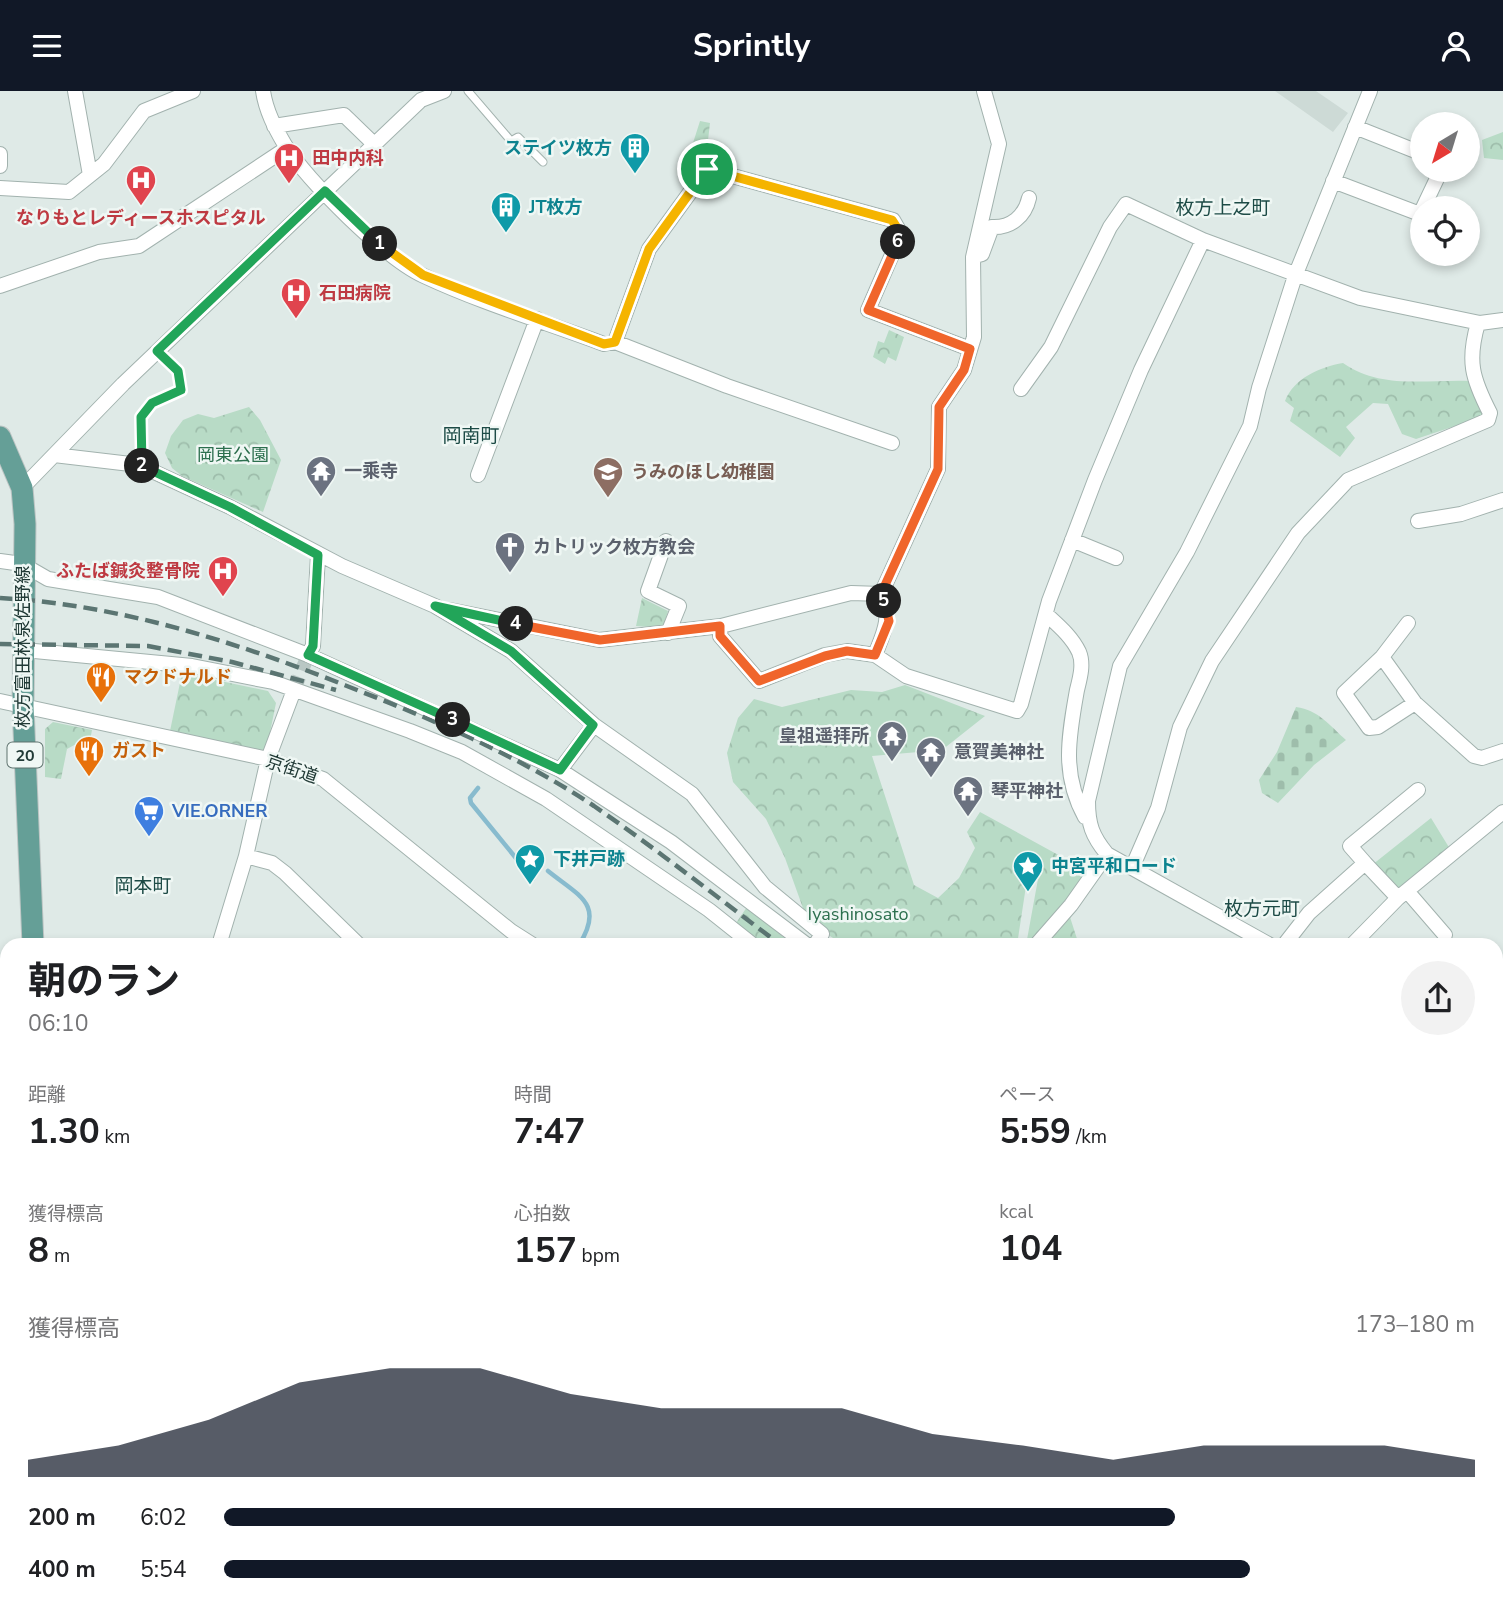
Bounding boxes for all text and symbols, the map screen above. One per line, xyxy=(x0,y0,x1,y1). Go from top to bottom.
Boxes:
text: Sprintly xyxy=(693,24,810,67)
icon: menu xyxy=(28,27,66,65)
icon: person xyxy=(1437,27,1475,65)
north arrow xyxy=(1410,112,1480,182)
map controls xyxy=(1410,112,1480,266)
building icon: ステイツ枚方 xyxy=(618,131,652,175)
place label: ステイツ枚方 xyxy=(504,136,612,160)
pin xyxy=(677,139,737,199)
hospital icon: 田中内科 xyxy=(272,141,306,185)
place label: 田中内科 xyxy=(312,146,384,170)
icon: arrive xyxy=(688,150,726,188)
hospital icon: なりもとレディースホスピタル xyxy=(124,163,158,207)
building icon: JT枚方 xyxy=(489,190,523,234)
place label: JT枚方 xyxy=(528,195,583,219)
district label: 枚方上之町 xyxy=(1175,195,1271,221)
button: locate xyxy=(1410,196,1480,266)
place label: なりもとレディースホスピタル xyxy=(16,206,266,230)
pin: 6 xyxy=(880,225,916,259)
pin: 1 xyxy=(362,227,398,261)
text: 6 xyxy=(892,228,903,254)
text: 1 xyxy=(374,230,385,256)
hospital icon: 石田病院 xyxy=(279,276,313,320)
place label: 石田病院 xyxy=(319,281,391,305)
district label: 岡南町 xyxy=(442,423,500,449)
park label: 岡東公園 xyxy=(197,443,269,467)
pin: 2 xyxy=(124,449,160,483)
text: 2 xyxy=(136,452,147,478)
temple icon: 一乘寺 xyxy=(304,454,338,498)
school or university icon: うみのほし幼稚園 xyxy=(591,455,625,499)
place label: 一乘寺 xyxy=(344,459,398,483)
place label: うみのほし幼稚園 xyxy=(631,460,775,484)
church icon: カトリック枚方教会 xyxy=(493,530,527,574)
place label: カトリック枚方教会 xyxy=(533,535,695,559)
hospital icon: ふたば鍼灸整骨院 xyxy=(206,554,240,598)
place label: ふたば鍼灸整骨院 xyxy=(56,559,200,583)
street label: 枚方富田林泉佐野線 xyxy=(11,566,35,728)
pin: 5 xyxy=(866,583,902,619)
text: 5 xyxy=(878,587,889,613)
pin: 4 xyxy=(498,607,534,641)
text: 4 xyxy=(510,610,521,636)
restaurant icon: マクドナルド xyxy=(84,660,118,704)
place label: マクドナルド xyxy=(124,665,232,689)
pin: 3 xyxy=(435,703,470,737)
text: 3 xyxy=(447,706,458,732)
temple icon: 皇祖遥拝所 xyxy=(875,719,909,763)
place label: 皇祖遥拝所 xyxy=(779,724,869,748)
restaurant icon: ガスト xyxy=(72,734,106,778)
temple icon: 意賀美神社 xyxy=(914,735,948,779)
place label: ガスト xyxy=(112,739,166,763)
place label: 意賀美神社 xyxy=(954,740,1044,764)
road number: 20 xyxy=(8,743,42,768)
street label: 京街道 xyxy=(263,749,321,789)
temple icon: 琴平神社 xyxy=(951,774,985,818)
place label: 琴平神社 xyxy=(991,779,1063,803)
supermarket icon: VIE.ORNER xyxy=(132,794,166,838)
place label: VIE.ORNER xyxy=(171,799,268,823)
place icon: 下井戸跡 xyxy=(513,842,547,886)
place label: 下井戸跡 xyxy=(553,847,625,871)
place icon: 中宮平和ロード xyxy=(1011,849,1045,893)
place label: 中宮平和ロード xyxy=(1051,854,1177,878)
district label: 岡本町 xyxy=(114,873,172,899)
district label: 枚方元町 xyxy=(1224,896,1300,922)
park label: Iyashinosato xyxy=(808,902,908,926)
text: 朝のラン xyxy=(28,956,180,1007)
button: share xyxy=(1401,961,1475,1035)
text: 06:10 xyxy=(28,1008,88,1039)
text: 距離 xyxy=(28,1082,66,1108)
text: 時間 xyxy=(514,1082,552,1108)
text: ペース xyxy=(999,1082,1055,1108)
text: 1.30 xyxy=(28,1108,100,1155)
text: 7:47 xyxy=(514,1108,585,1155)
text: 5:59 xyxy=(999,1108,1071,1155)
text: km xyxy=(100,1124,130,1150)
text: /km xyxy=(1071,1124,1107,1150)
text: kcal xyxy=(999,1199,1033,1225)
text: 獲得標高 xyxy=(28,1201,104,1227)
text: 心拍数 xyxy=(514,1201,571,1227)
text: 104 xyxy=(999,1225,1062,1272)
text: 8 xyxy=(28,1227,49,1274)
text: 157 xyxy=(514,1227,577,1274)
text: m xyxy=(49,1243,70,1269)
text: bpm xyxy=(577,1243,620,1269)
text: 173–180 m xyxy=(1355,1309,1475,1340)
text: 獲得標高 xyxy=(28,1313,120,1344)
text: 200 m xyxy=(28,1502,96,1533)
text: 6:02 xyxy=(140,1502,187,1533)
text: 400 m xyxy=(28,1554,96,1585)
text: 5:54 xyxy=(140,1554,187,1585)

